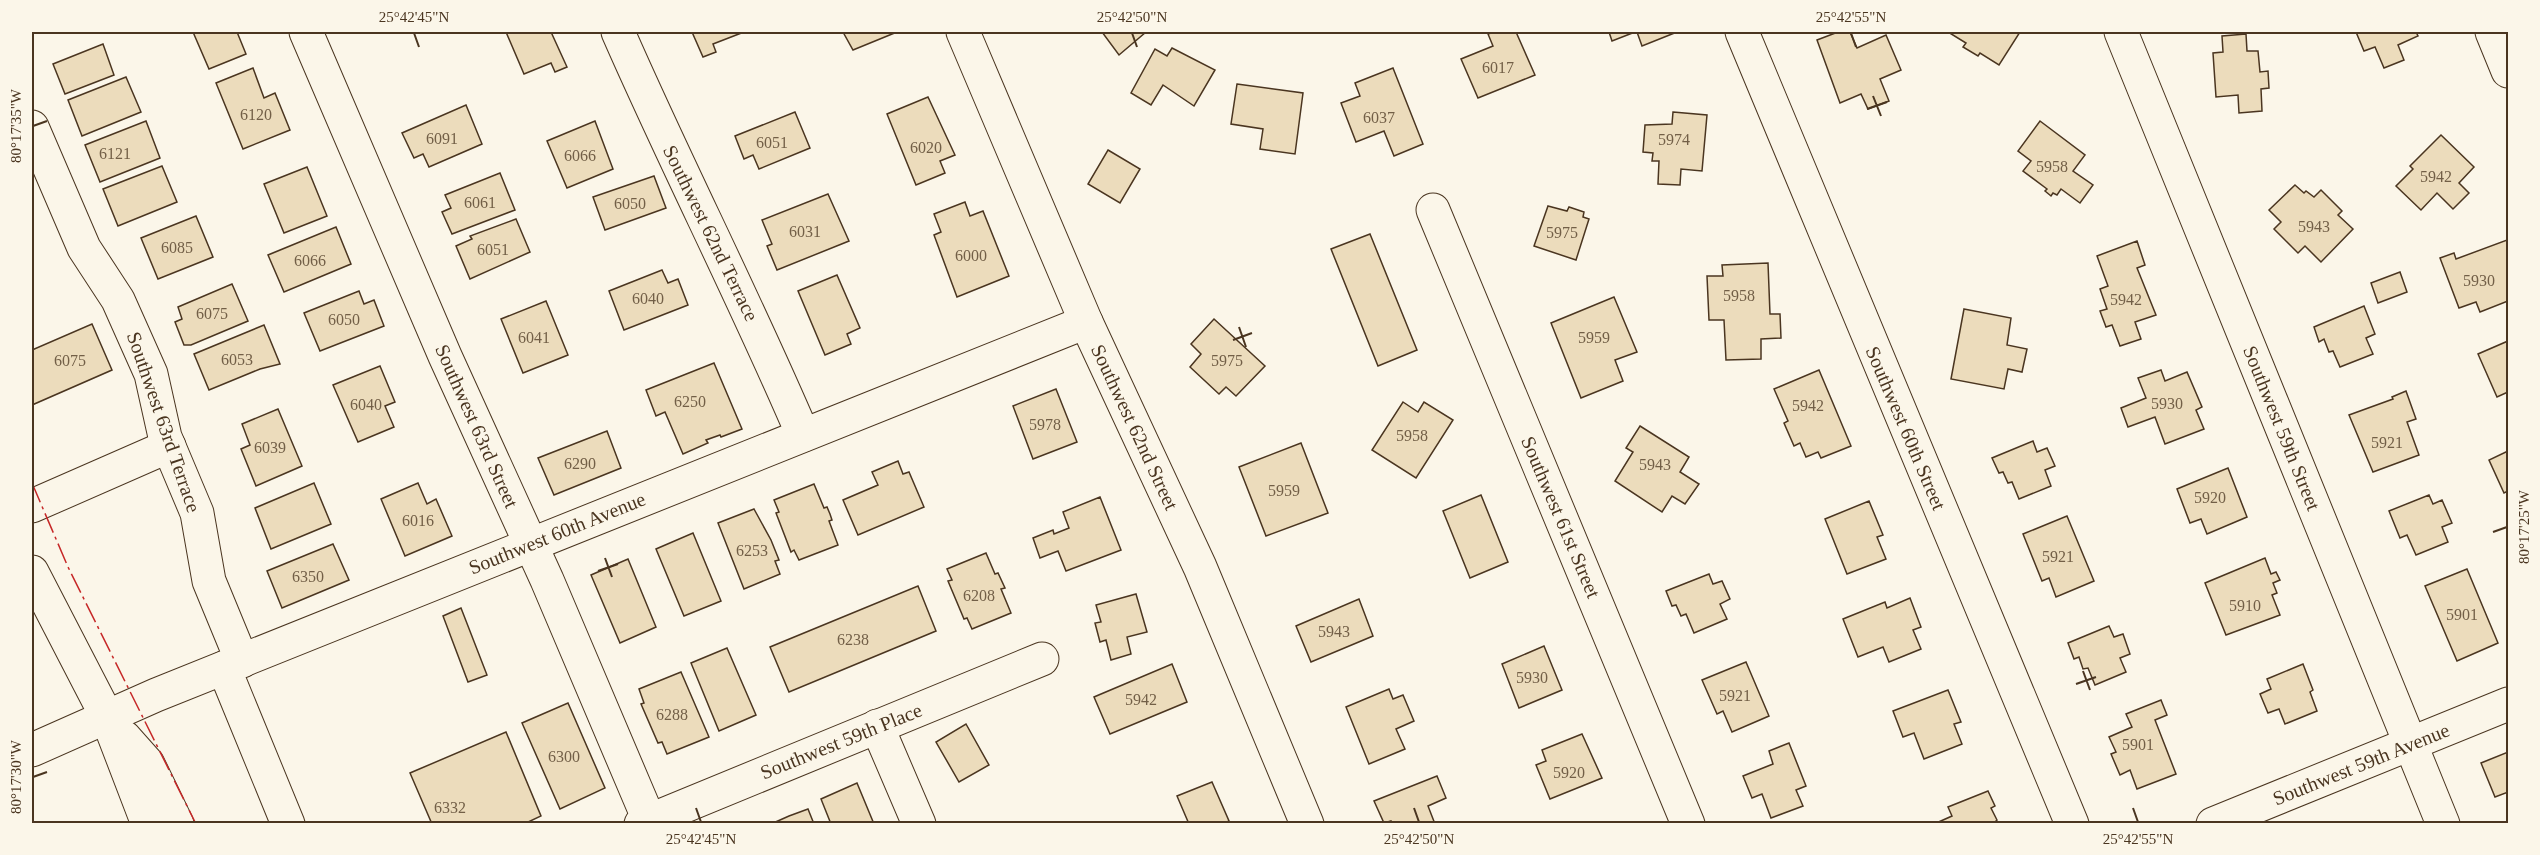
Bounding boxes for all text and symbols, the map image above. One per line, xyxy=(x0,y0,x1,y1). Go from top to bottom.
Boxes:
text: 25°42'45"N xyxy=(379,9,449,25)
text: 25°42'50"N xyxy=(1097,9,1167,25)
text: 25°42'55"N xyxy=(1816,9,1886,25)
house number: 6017 xyxy=(1482,59,1514,76)
text: 80°17'35"W xyxy=(8,88,24,163)
house number: 6120 xyxy=(240,106,272,123)
house number: 6037 xyxy=(1363,109,1395,126)
house number: 6091 xyxy=(426,130,458,147)
house number: 5974 xyxy=(1658,131,1690,148)
house number: 6051 xyxy=(756,134,788,151)
house number: 6020 xyxy=(910,139,942,156)
street label: Southwest 62nd Terrace xyxy=(659,142,763,324)
house number: 6121 xyxy=(99,145,131,162)
house number: 6066 xyxy=(564,147,596,164)
house number: 5958 xyxy=(2036,158,2068,175)
house number: 5942 xyxy=(2420,168,2452,185)
house number: 6061 xyxy=(464,194,496,211)
house number: 6050 xyxy=(614,195,646,212)
house number: 5943 xyxy=(2298,218,2330,235)
house number: 6031 xyxy=(789,223,821,240)
house number: 5975 xyxy=(1546,224,1578,241)
house number: 6085 xyxy=(161,239,193,256)
house number: 6051 xyxy=(477,241,509,258)
house number: 6000 xyxy=(955,247,987,264)
house number: 6066 xyxy=(294,252,326,269)
house number: 5930 xyxy=(2463,272,2495,289)
house number: 5958 xyxy=(1723,287,1755,304)
house number: 6040 xyxy=(632,290,664,307)
house number: 5942 xyxy=(2110,291,2142,308)
house number: 6075 xyxy=(196,305,228,322)
house number: 6050 xyxy=(328,311,360,328)
street label: Southwest 63rd Terrace xyxy=(123,329,205,515)
house number: 6041 xyxy=(518,329,550,346)
house number: 5959 xyxy=(1578,329,1610,346)
street label: Southwest 63rd Street xyxy=(431,341,523,512)
street label: Southwest 62nd Street xyxy=(1087,341,1183,514)
street label: Southwest 59th Street xyxy=(2239,342,2325,514)
street label: Southwest 60th Street xyxy=(1862,343,1951,514)
house number: 6053 xyxy=(221,351,253,368)
house number: 6075 xyxy=(54,352,86,369)
house number: 5975 xyxy=(1211,352,1243,369)
house number: 6250 xyxy=(674,393,706,410)
house number: 5930 xyxy=(2151,395,2183,412)
house number: 6040 xyxy=(350,396,382,413)
house number: 5942 xyxy=(1792,397,1824,414)
house number: 5978 xyxy=(1029,416,1061,433)
house number: 5958 xyxy=(1396,427,1428,444)
street label: Southwest 61st Street xyxy=(1517,433,1605,601)
house number: 5921 xyxy=(2371,434,2403,451)
house number: 6039 xyxy=(254,439,286,456)
house number: 6290 xyxy=(564,455,596,472)
house number: 5943 xyxy=(1639,456,1671,473)
house number: 5959 xyxy=(1268,482,1300,499)
street label: Southwest 60th Avenue xyxy=(465,487,649,579)
house number: 5920 xyxy=(2194,489,2226,506)
text: 80°17'25"W xyxy=(2516,489,2532,564)
house number: 6016 xyxy=(402,512,434,529)
house number: 6253 xyxy=(736,542,768,559)
house number: 5921 xyxy=(2042,548,2074,565)
house number: 6350 xyxy=(292,568,324,585)
house number: 6208 xyxy=(963,587,995,604)
house number: 5910 xyxy=(2229,597,2261,614)
house number: 5901 xyxy=(2446,606,2478,623)
house number: 5943 xyxy=(1318,623,1350,640)
house number: 6238 xyxy=(837,631,869,648)
house number: 5930 xyxy=(1516,669,1548,686)
house number: 5921 xyxy=(1719,687,1751,704)
house number: 5942 xyxy=(1125,691,1157,708)
street label: Southwest 59th Place xyxy=(757,699,925,783)
house number: 6288 xyxy=(656,706,688,723)
street label: Southwest 59th Avenue xyxy=(2269,718,2453,810)
house number: 5901 xyxy=(2122,736,2154,753)
text: 80°17'30"W xyxy=(8,739,24,814)
house number: 6300 xyxy=(548,748,580,765)
house number: 5920 xyxy=(1553,764,1585,781)
house number: 6332 xyxy=(434,799,466,816)
text: 25°42'45"N xyxy=(666,831,736,847)
text: 25°42'50"N xyxy=(1384,831,1454,847)
text: 25°42'55"N xyxy=(2103,831,2173,847)

